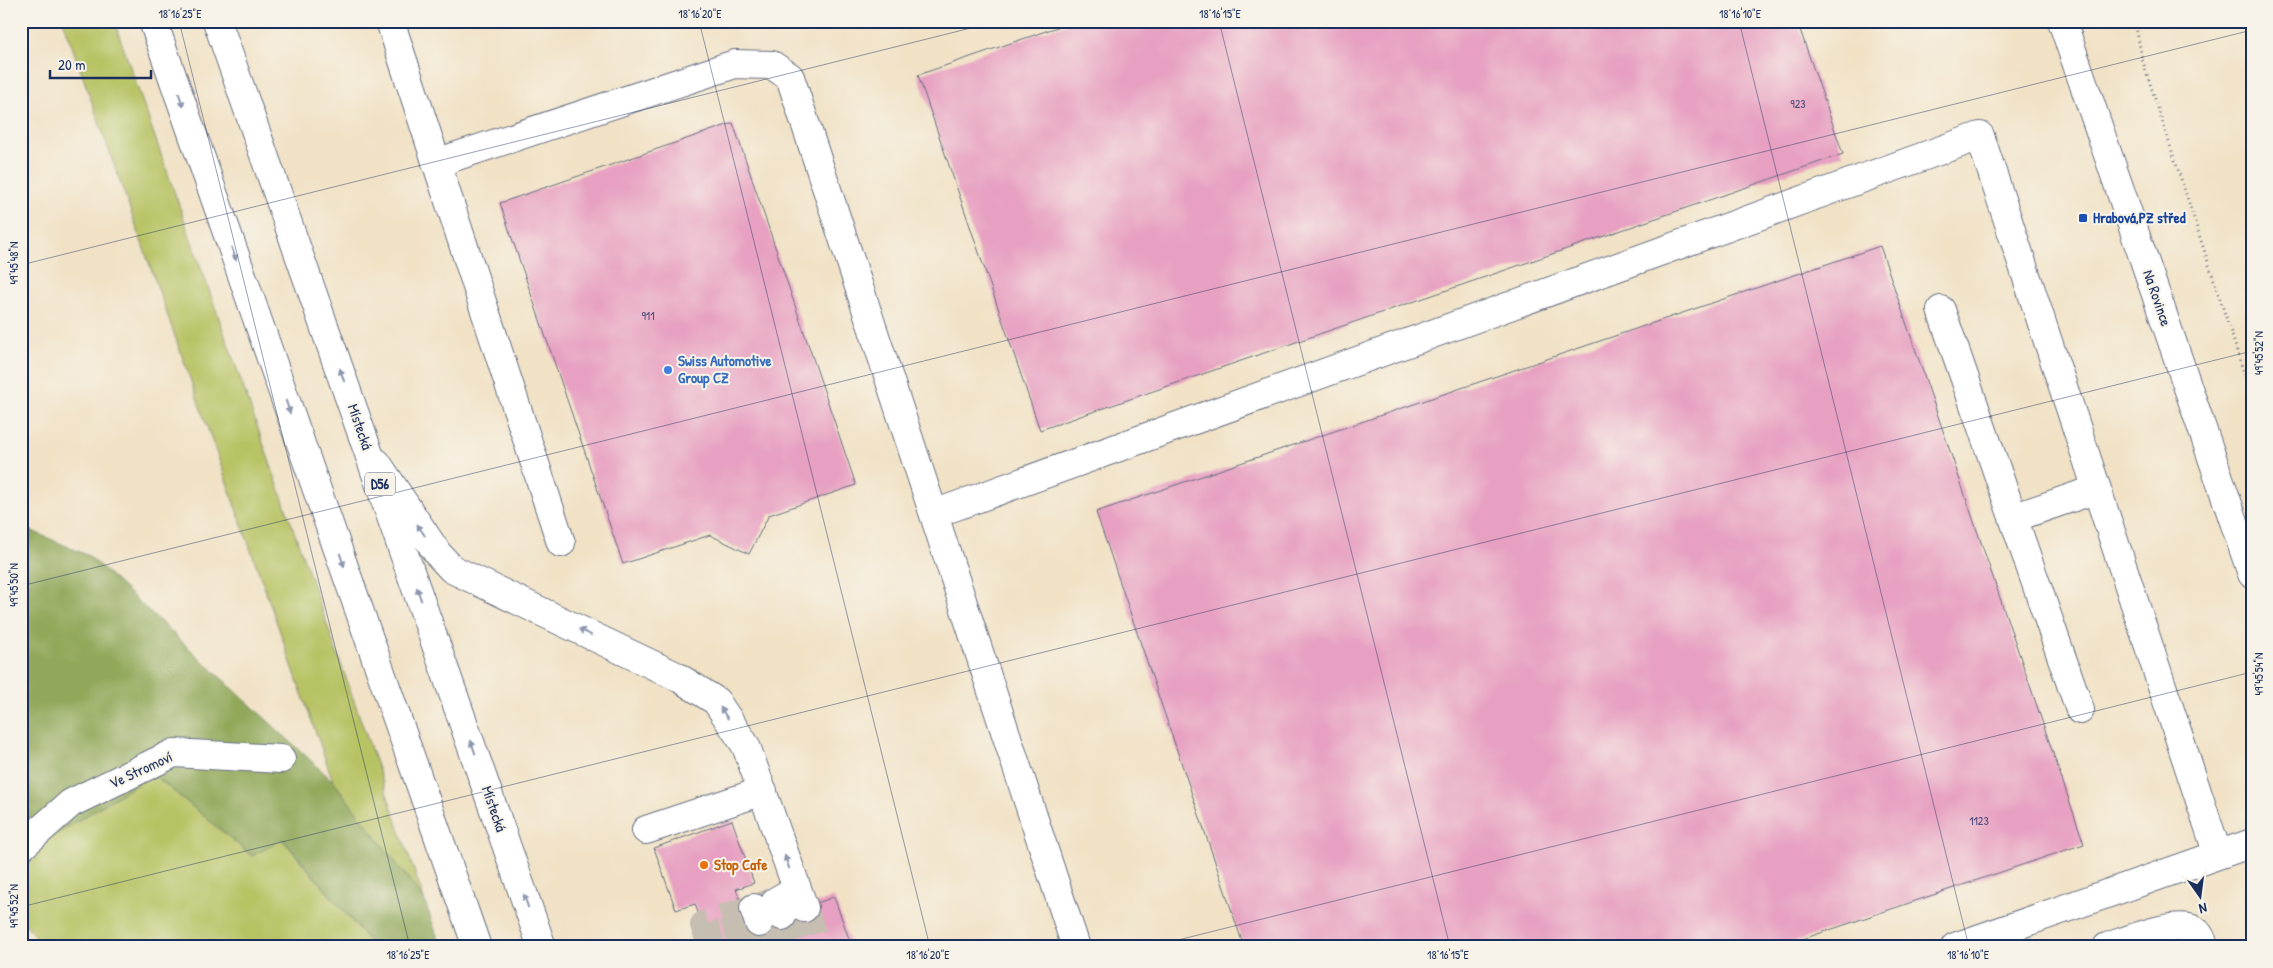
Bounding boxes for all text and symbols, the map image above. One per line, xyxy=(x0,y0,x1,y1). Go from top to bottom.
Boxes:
text: 18°16'25"E xyxy=(158,5,202,22)
text: 18°16'20"E xyxy=(678,5,722,22)
text: 18°16'15"E xyxy=(1199,5,1242,22)
text: 18°16'10"E xyxy=(1719,5,1762,22)
scale bar xyxy=(50,48,151,80)
text: 20 m xyxy=(58,54,85,75)
one-way arrow xyxy=(178,93,185,108)
house number: 923 xyxy=(1790,95,1806,112)
place label: Hrabová,PZ střed xyxy=(2093,207,2186,228)
marker: Hrabová,PZ střed xyxy=(2077,212,2089,224)
text: 49°45'48"N xyxy=(5,242,22,284)
one-way arrow xyxy=(231,246,238,261)
street label: Na Rovince xyxy=(2138,267,2177,329)
house number: 911 xyxy=(641,307,655,324)
text: 49°45'52"N xyxy=(2250,331,2267,375)
place label: Swiss Automotive Group CZ xyxy=(678,350,771,389)
marker: Swiss Automotive Group CZ xyxy=(662,364,674,376)
one-way arrow xyxy=(338,367,345,382)
one-way arrow xyxy=(284,400,292,415)
street label: Místecká xyxy=(343,401,378,453)
road number: D56 xyxy=(365,472,395,496)
one-way arrow xyxy=(417,523,426,536)
one-way arrow xyxy=(339,553,346,568)
text: 49°45'50"N xyxy=(5,563,22,607)
one-way arrow xyxy=(415,586,423,601)
one-way arrow xyxy=(578,628,592,636)
text: 49°45'54"N xyxy=(2250,653,2267,695)
one-way arrow xyxy=(720,706,729,720)
one-way arrow xyxy=(468,740,476,755)
street label: Ve Stromoví xyxy=(106,746,176,793)
street label: Místecká xyxy=(477,783,512,835)
house number: 1123 xyxy=(1969,812,1989,829)
place label: Stop Cafe xyxy=(714,854,767,876)
one-way arrow xyxy=(783,854,791,869)
marker: Stop Cafe xyxy=(698,859,710,871)
north arrow xyxy=(2176,870,2226,920)
text: 49°45'52"N xyxy=(5,884,22,928)
one-way arrow xyxy=(522,893,529,908)
text: N xyxy=(2197,899,2209,919)
text: 18°16'25"E xyxy=(386,946,430,963)
text: 18°16'20"E xyxy=(906,946,950,963)
text: 18°16'15"E xyxy=(1427,946,1470,963)
text: 18°16'10"E xyxy=(1947,946,1990,963)

